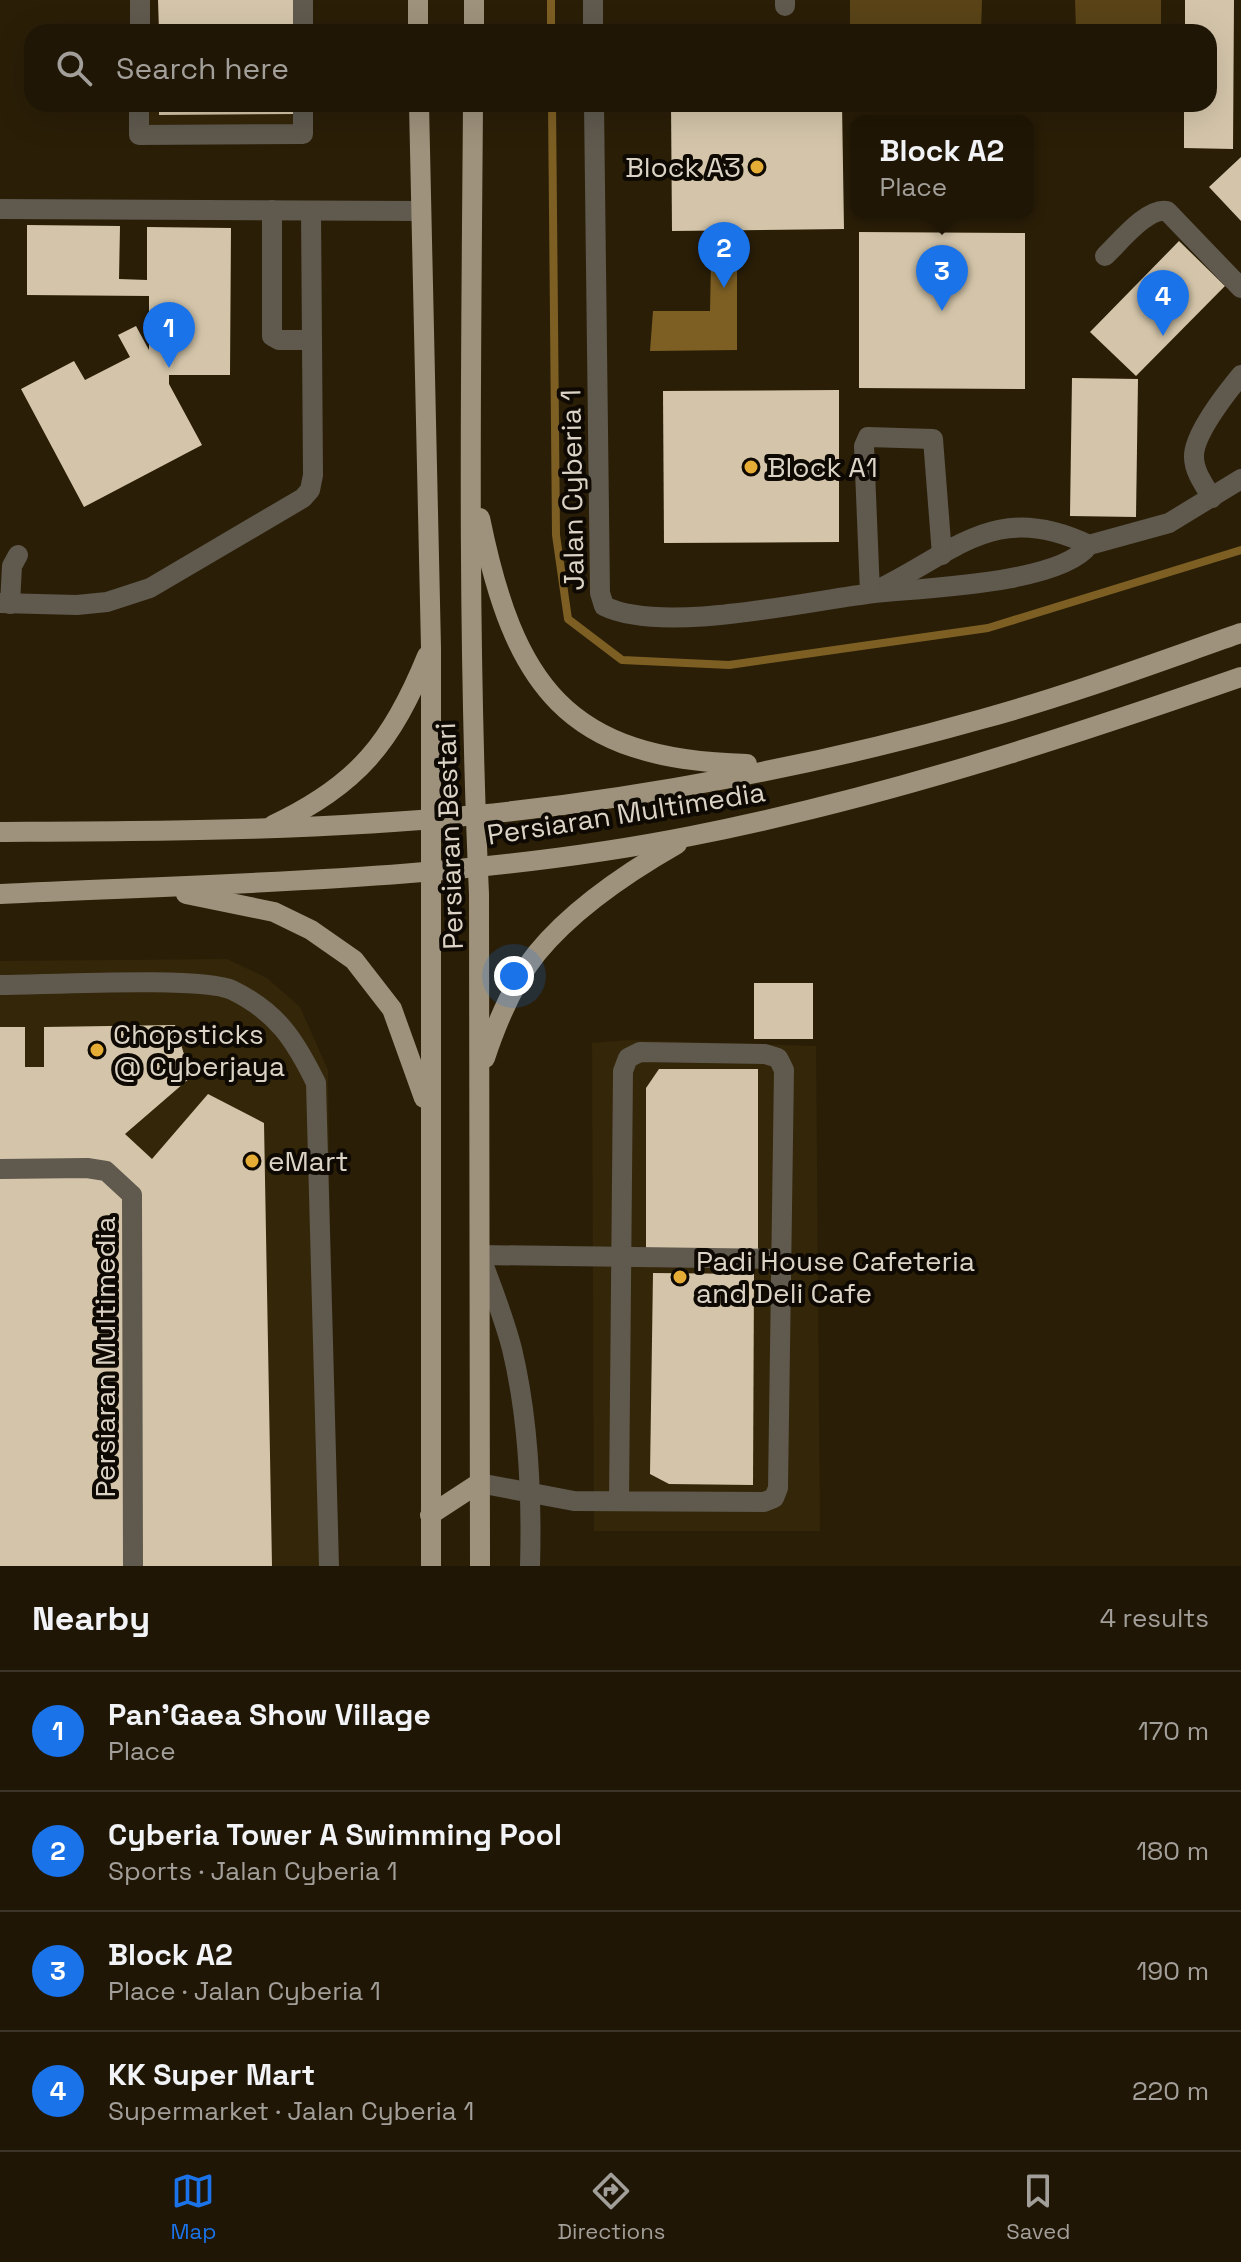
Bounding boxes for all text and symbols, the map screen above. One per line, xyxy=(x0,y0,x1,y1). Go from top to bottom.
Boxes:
search box xyxy=(24,24,1217,112)
icon: search xyxy=(52,46,96,90)
text: Search here xyxy=(116,49,289,88)
popup xyxy=(850,115,1034,219)
text: Block A2 xyxy=(880,131,1004,170)
place label: Block A3 xyxy=(625,149,741,185)
marker: Block A3 xyxy=(748,158,766,176)
text: Place xyxy=(880,170,947,204)
pin: 2 xyxy=(698,222,750,288)
pin: 3 xyxy=(916,245,968,311)
pin: 4 xyxy=(1137,270,1189,336)
pin: 1 xyxy=(143,302,195,368)
street label: Jalan Cyberia 1 xyxy=(552,389,592,591)
place label: Block A1 xyxy=(767,449,878,485)
marker: Block A1 xyxy=(742,458,760,476)
street label: Persiaran Bestari xyxy=(427,722,471,950)
street label: Persiaran Multimedia xyxy=(484,773,768,853)
your location xyxy=(494,956,534,996)
place label: Chopsticks @ Cyberjaya xyxy=(113,1016,285,1084)
marker: Chopsticks @ Cyberjaya xyxy=(88,1041,106,1059)
place label: eMart xyxy=(268,1143,348,1179)
marker: eMart xyxy=(243,1152,261,1170)
street label: Persiaran Multimedia xyxy=(87,1216,123,1498)
place label: Padi House Cafeteria and Deli Cafe xyxy=(696,1243,975,1311)
marker: Padi House Cafeteria and Deli Cafe xyxy=(671,1268,689,1286)
text: Nearby xyxy=(32,1597,150,1640)
text: 4 results xyxy=(1100,1601,1209,1635)
text: Pan'Gaea Show Village xyxy=(108,1695,431,1734)
text: 1 xyxy=(52,1714,64,1748)
text: 170 m xyxy=(1138,1714,1209,1748)
text: Place xyxy=(108,1734,176,1768)
text: Cyberia Tower A Swimming Pool xyxy=(108,1815,562,1854)
text: 2 xyxy=(50,1834,66,1868)
text: 180 m xyxy=(1136,1834,1209,1868)
text: Sports · Jalan Cyberia 1 xyxy=(108,1854,398,1888)
text: Block A2 xyxy=(108,1935,233,1974)
text: 3 xyxy=(50,1954,66,1988)
text: 190 m xyxy=(1137,1954,1209,1988)
text: Place · Jalan Cyberia 1 xyxy=(108,1974,381,2008)
text: KK Super Mart xyxy=(108,2055,315,2094)
text: 4 xyxy=(50,2074,66,2108)
text: 220 m xyxy=(1132,2074,1209,2108)
text: Supermarket · Jalan Cyberia 1 xyxy=(108,2094,474,2128)
tab: Map xyxy=(171,2169,216,2245)
tab: Directions xyxy=(557,2169,665,2245)
tab: Saved xyxy=(1006,2169,1070,2245)

